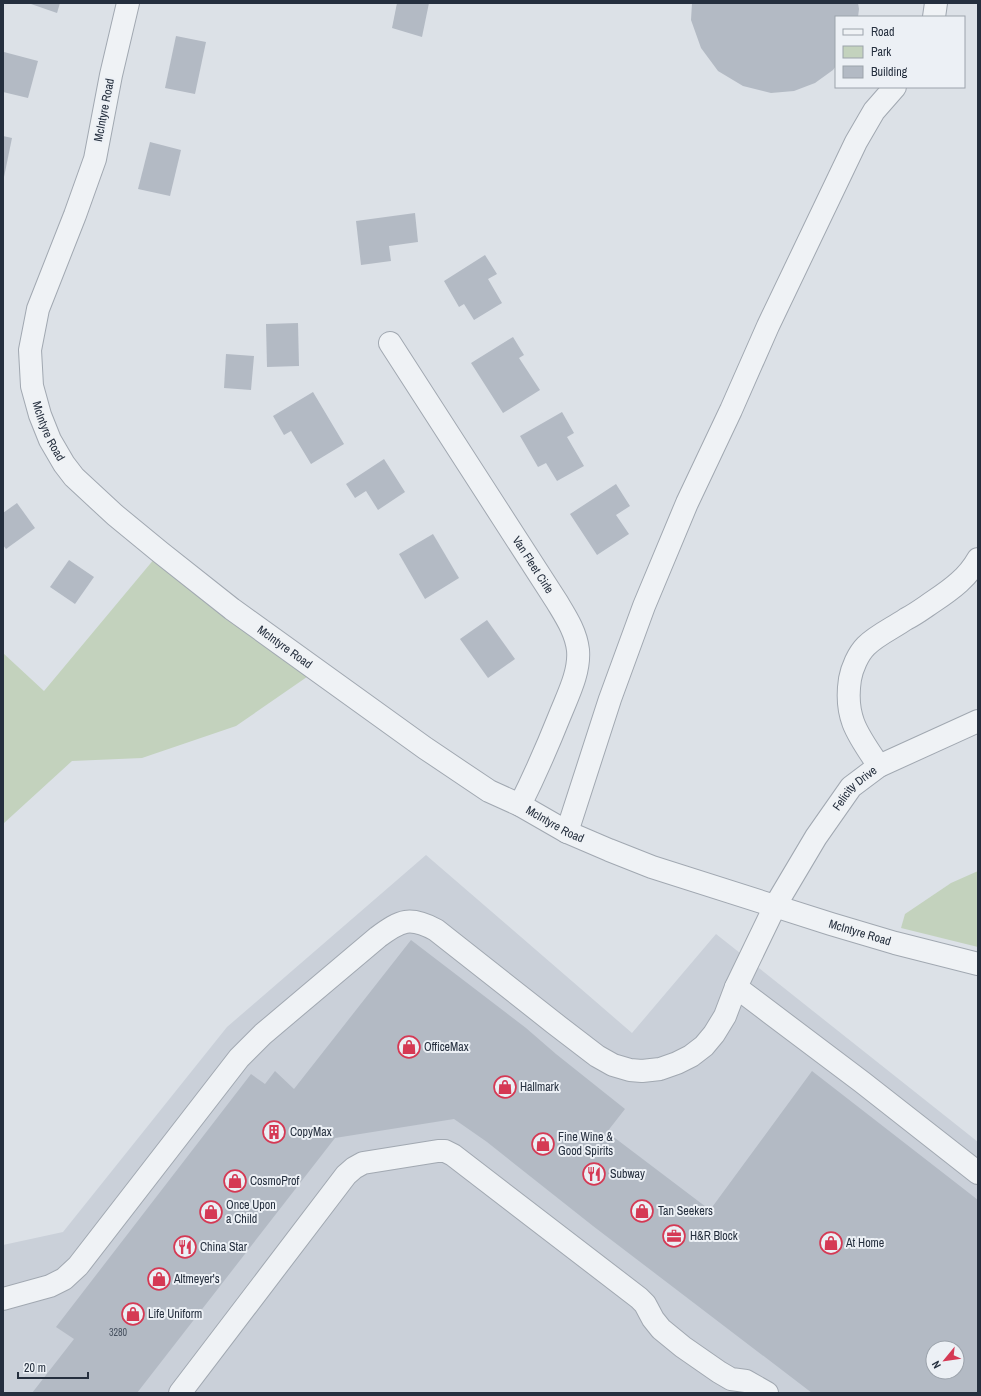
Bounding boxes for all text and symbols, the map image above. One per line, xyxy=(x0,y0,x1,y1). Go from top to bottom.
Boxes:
legend xyxy=(835,16,965,88)
text: Road xyxy=(871,24,895,40)
text: Park xyxy=(871,44,891,60)
text: Building xyxy=(871,64,908,80)
street label: McIntyre Road xyxy=(90,77,118,143)
street label: McIntyre Road xyxy=(29,399,69,464)
street label: Van Fleet Cirle xyxy=(509,533,557,597)
street label: McIntyre Road xyxy=(254,622,315,672)
street label: Felicity Drive xyxy=(829,762,880,814)
street label: McIntyre Road xyxy=(523,802,587,846)
street label: McIntyre Road xyxy=(827,916,893,949)
shop icon: OfficeMax xyxy=(396,1034,422,1060)
place label: OfficeMax xyxy=(424,1039,469,1055)
shop icon: Hallmark xyxy=(492,1074,518,1100)
place label: Hallmark xyxy=(520,1079,559,1095)
building icon: CopyMax xyxy=(261,1119,287,1145)
place label: CopyMax xyxy=(290,1124,332,1140)
place label: Fine Wine & Good Spirits xyxy=(558,1129,613,1159)
shop icon: Fine Wine & Good Spirits xyxy=(530,1131,556,1157)
restaurant icon: Subway xyxy=(581,1161,607,1187)
place label: Subway xyxy=(610,1166,645,1182)
shop icon: CosmoProf xyxy=(222,1168,248,1194)
place label: CosmoProf xyxy=(250,1173,299,1189)
place label: Once Upon a Child xyxy=(226,1197,276,1227)
shop icon: Tan Seekers xyxy=(629,1198,655,1224)
shop icon: Once Upon a Child xyxy=(198,1199,224,1225)
place label: Tan Seekers xyxy=(658,1203,713,1219)
office icon: H&R Block xyxy=(661,1223,687,1249)
place label: H&R Block xyxy=(690,1228,738,1244)
shop icon: At Home xyxy=(818,1230,844,1256)
restaurant icon: China Star xyxy=(172,1234,198,1260)
place label: At Home xyxy=(845,1235,884,1251)
place label: China Star xyxy=(200,1239,248,1255)
shop icon: Altmeyer's xyxy=(146,1266,172,1292)
place label: Altmeyer's xyxy=(173,1271,220,1287)
shop icon: Life Uniform xyxy=(120,1301,146,1327)
place label: Life Uniform xyxy=(148,1306,202,1322)
house number: 3280 xyxy=(109,1326,128,1339)
north arrow xyxy=(925,1340,965,1380)
scale bar xyxy=(18,1354,88,1380)
text: N xyxy=(929,1359,944,1371)
text: 20 m xyxy=(24,1360,46,1376)

